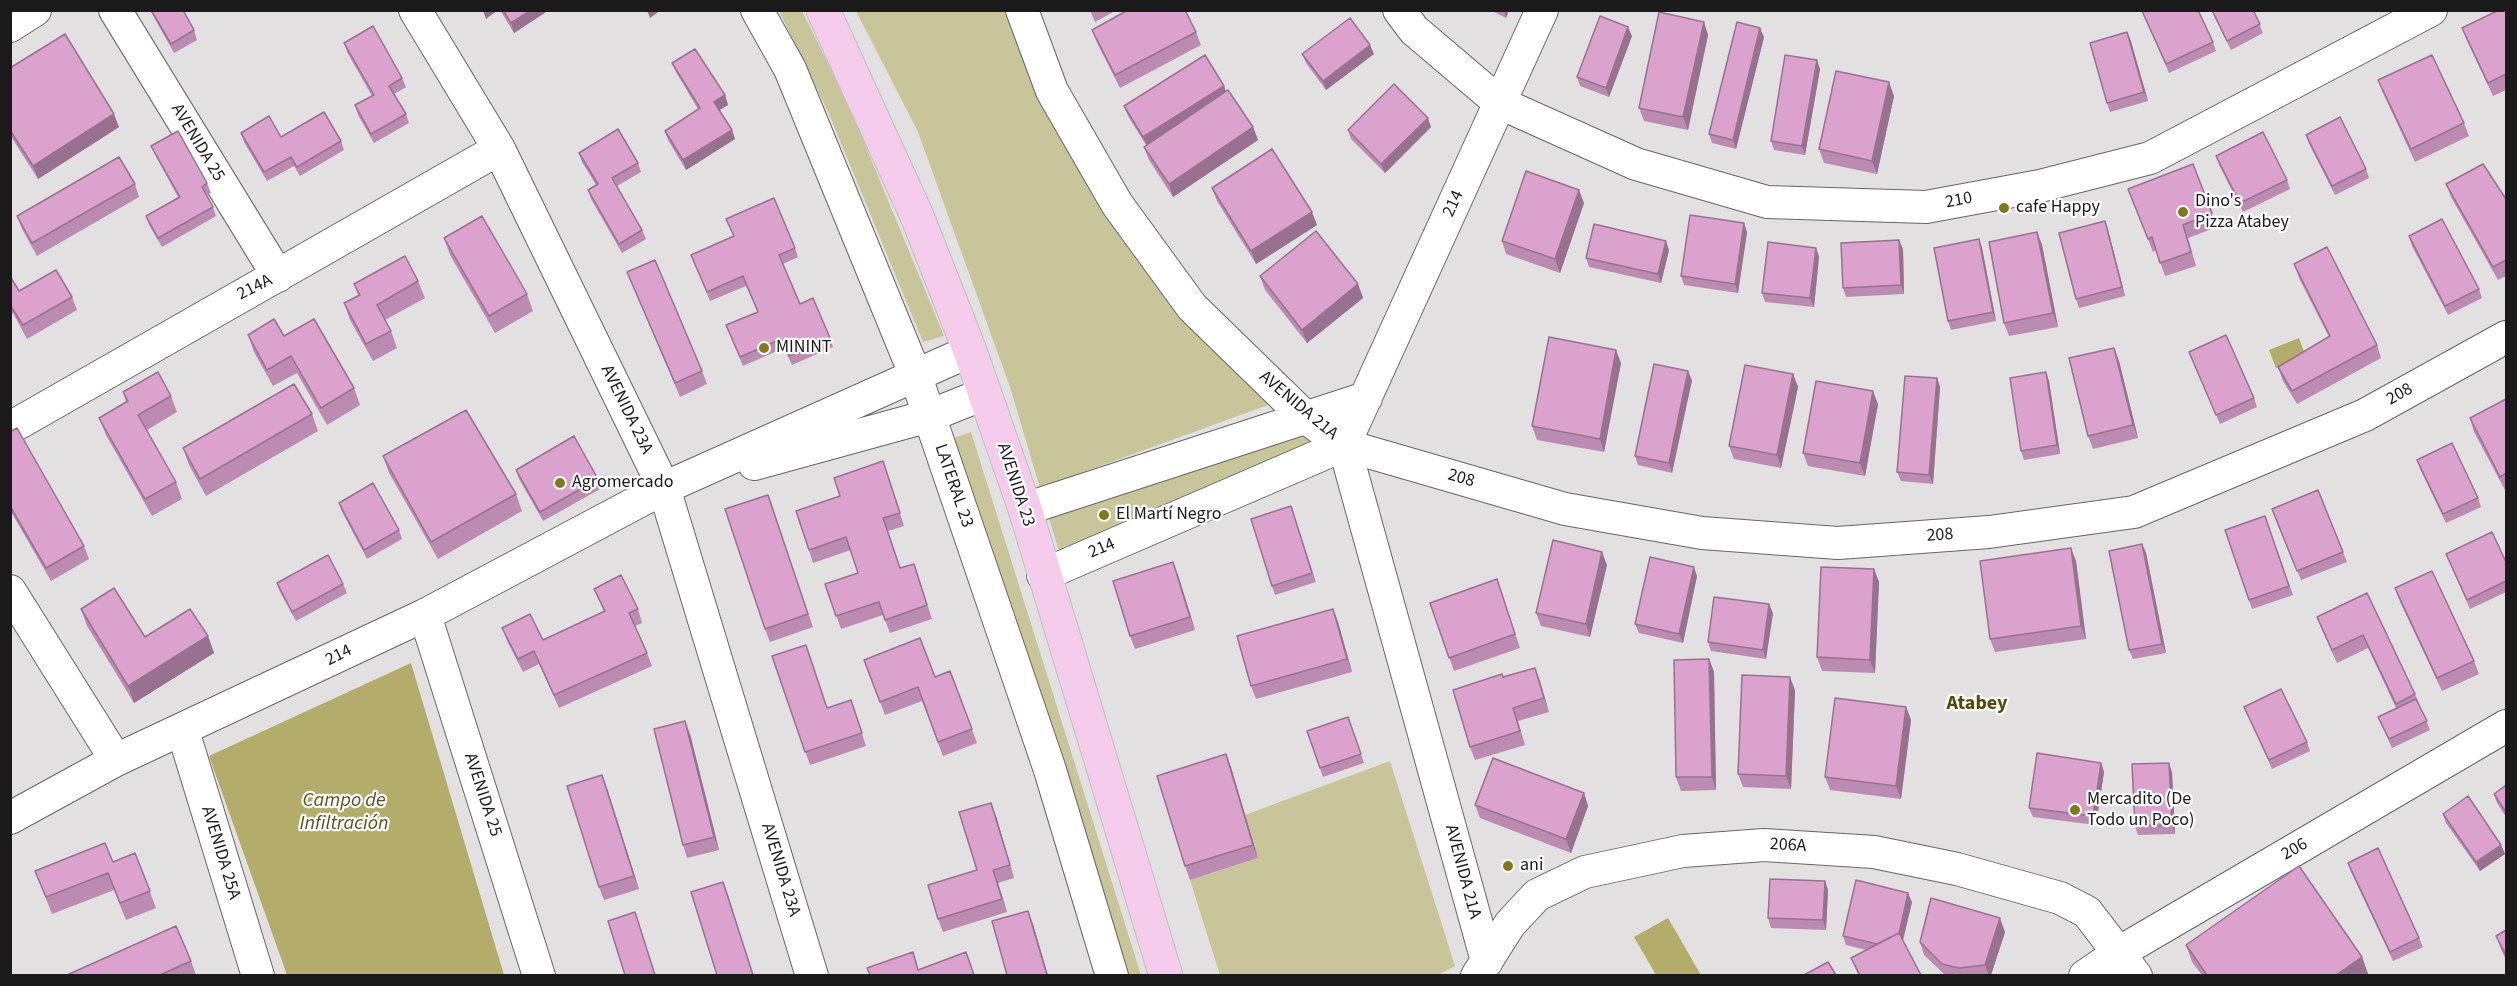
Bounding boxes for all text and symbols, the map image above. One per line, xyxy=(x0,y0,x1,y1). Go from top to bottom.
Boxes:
street label: AVENIDA 25 xyxy=(165,100,229,186)
street label: 214 xyxy=(1439,187,1469,221)
street label: 210 xyxy=(1944,188,1974,214)
place label: Dino's Pizza Atabey xyxy=(2195,191,2289,234)
place label: cafe Happy xyxy=(2016,197,2100,219)
marker: cafe Happy xyxy=(1997,201,2011,215)
marker: Dino's Pizza Atabey xyxy=(2176,205,2190,219)
street label: 214A xyxy=(234,270,276,306)
place label: MININT xyxy=(776,337,831,359)
marker: MININT xyxy=(757,341,771,355)
street label: AVENIDA 23A xyxy=(595,362,657,458)
street label: AVENIDA 21A xyxy=(1254,367,1342,445)
street label: 208 xyxy=(2383,379,2417,411)
street label: AVENIDA 23 xyxy=(991,440,1039,530)
street label: LATERAL 23 xyxy=(929,441,977,531)
street label: 208 xyxy=(1445,465,1477,493)
place label: Agromercado xyxy=(572,472,673,494)
marker: Agromercado xyxy=(553,476,567,490)
place label: El Martí Negro xyxy=(1116,504,1221,526)
marker: El Martí Negro xyxy=(1097,508,1111,522)
street label: 208 xyxy=(1926,524,1954,548)
street label: 214 xyxy=(1085,534,1119,564)
street label: 214 xyxy=(322,640,356,672)
district label: Atabey xyxy=(1946,693,2008,717)
street label: AVENIDA 25 xyxy=(458,750,506,840)
place label: Mercadito (De Todo un Poco) xyxy=(2087,789,2194,832)
water label: Campo de Infiltración xyxy=(300,790,388,837)
marker: Mercadito (De Todo un Poco) xyxy=(2068,803,2082,817)
street label: AVENIDA 25A xyxy=(196,804,244,902)
street label: AVENIDA 23A xyxy=(756,821,804,919)
street label: AVENIDA 21A xyxy=(1439,823,1485,921)
street label: 206A xyxy=(1769,834,1807,858)
street label: 206 xyxy=(2278,834,2312,866)
place label: ani xyxy=(1520,855,1543,877)
marker: ani xyxy=(1501,859,1515,873)

